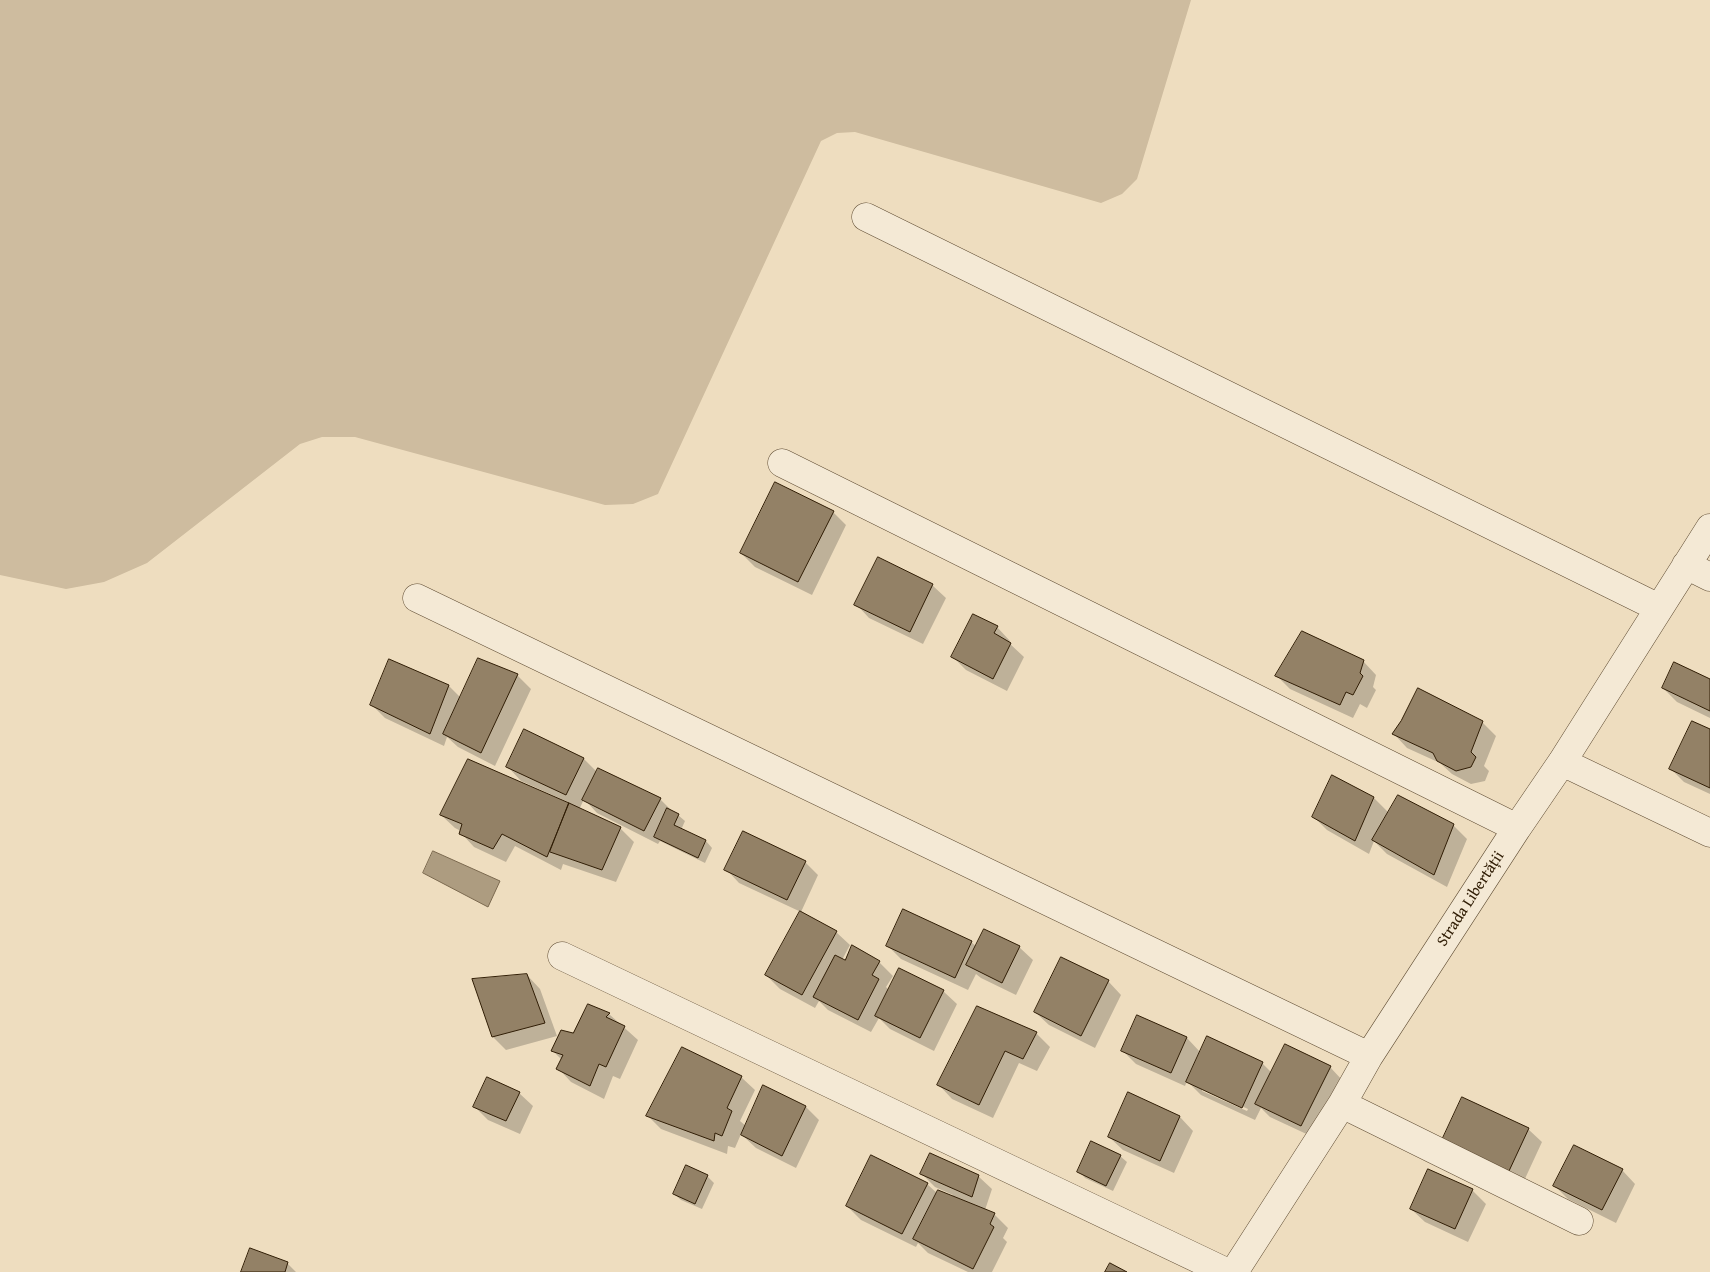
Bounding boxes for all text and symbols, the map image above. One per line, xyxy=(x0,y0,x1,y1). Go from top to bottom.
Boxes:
street label: Strada Libertății xyxy=(1433,848,1509,950)

